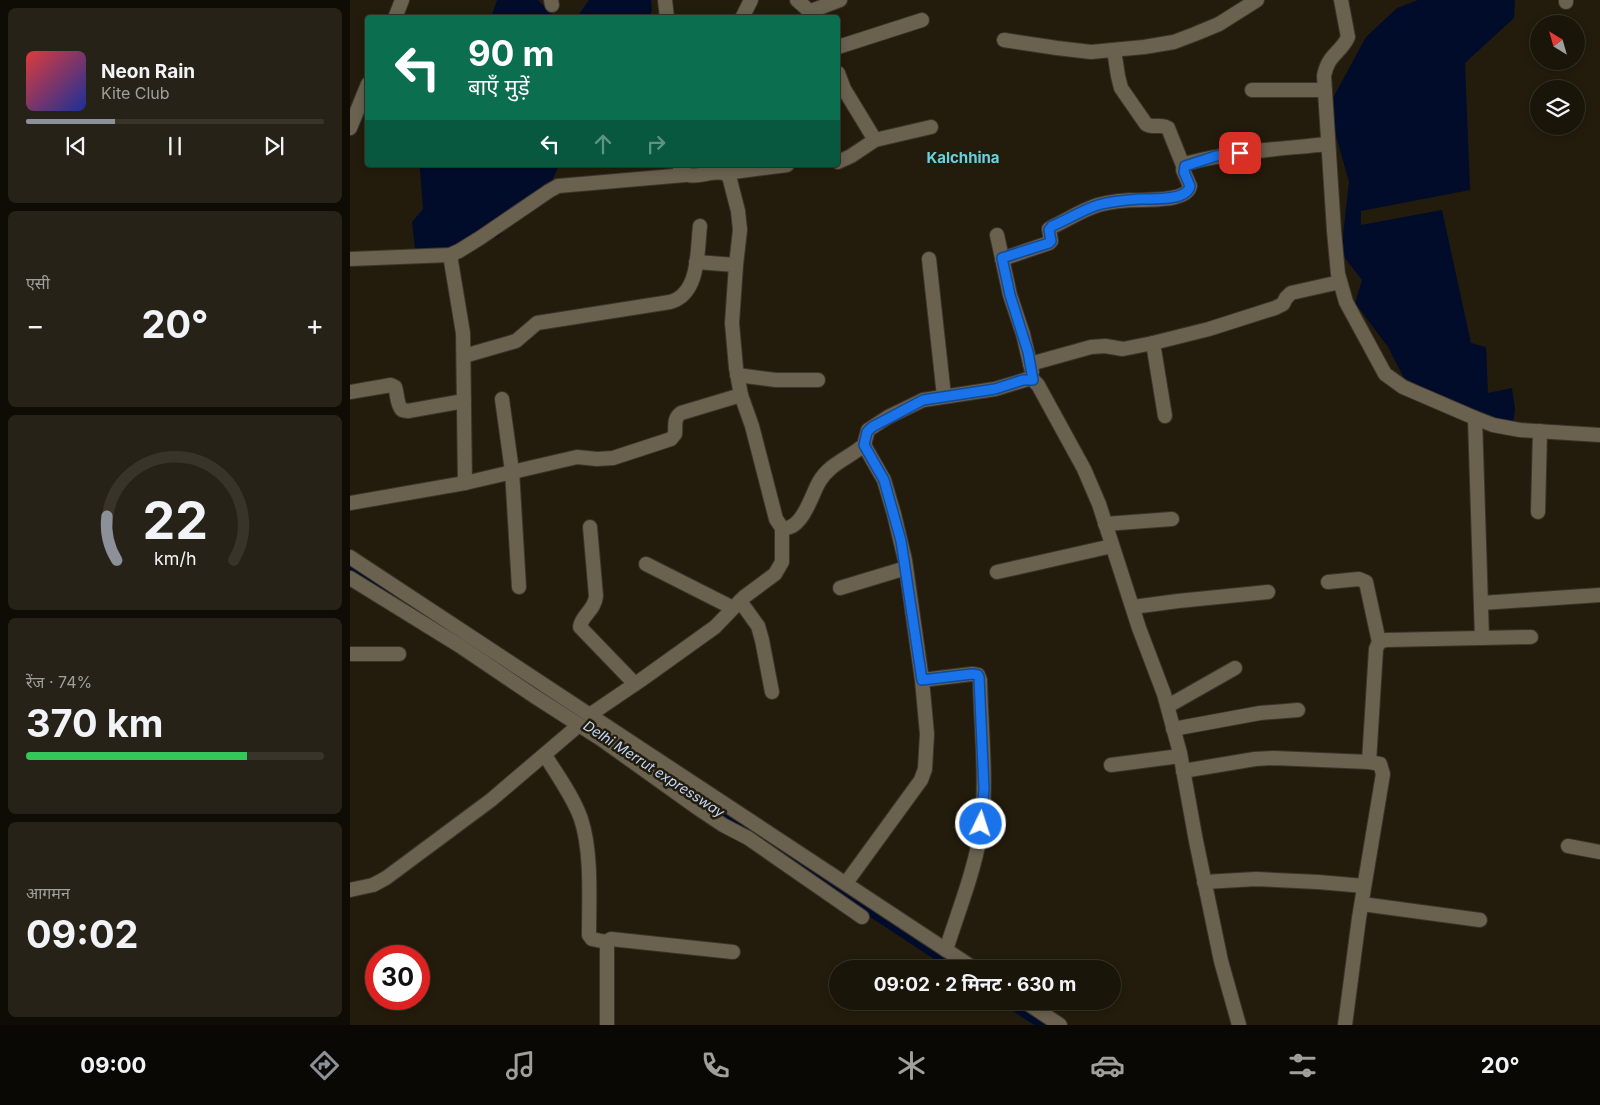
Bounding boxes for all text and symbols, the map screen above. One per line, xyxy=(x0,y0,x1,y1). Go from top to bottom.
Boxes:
north arrow xyxy=(1530,15,1585,70)
map controls xyxy=(1530,15,1585,135)
text: 90 m xyxy=(468,32,555,74)
icon: left xyxy=(385,35,450,100)
text: Neon Rain xyxy=(101,60,195,83)
text: बाएँ मुड़ें xyxy=(468,74,530,100)
button: layers xyxy=(1530,80,1585,135)
text: Kite Club xyxy=(101,83,170,103)
icon: left xyxy=(536,130,564,158)
icon: ahead xyxy=(589,130,617,158)
icon: right xyxy=(642,130,670,158)
icon: previous xyxy=(62,132,90,160)
icon: pause xyxy=(161,132,189,160)
icon: next xyxy=(260,132,288,160)
pin xyxy=(1219,132,1261,174)
icon: arrive xyxy=(1226,139,1254,167)
district label: Kalchhina xyxy=(926,148,1000,167)
text: एसी xyxy=(26,273,50,293)
text: 20° xyxy=(141,301,209,347)
text: − xyxy=(26,308,45,342)
text: + xyxy=(305,308,324,342)
text: 22 xyxy=(142,489,208,552)
text: km/h xyxy=(154,548,196,569)
text: रेंज · 74% xyxy=(26,672,92,692)
text: 370 km xyxy=(26,700,163,746)
water label: Delhi Merrut expressway xyxy=(581,717,729,821)
position arrow xyxy=(954,797,1006,849)
text: आगमन xyxy=(26,883,70,903)
text: 09:02 xyxy=(26,911,139,957)
speed limit sign: 30 xyxy=(365,945,430,1010)
text: 09:02 · 2 मिनट · 630 m xyxy=(874,973,1076,996)
icon: directions xyxy=(307,1048,342,1083)
icon: music xyxy=(503,1048,538,1083)
icon: phone xyxy=(698,1048,733,1083)
icon: climate xyxy=(894,1048,929,1083)
icon: car xyxy=(1090,1048,1125,1083)
icon: filters xyxy=(1285,1048,1320,1083)
text: 09:00 xyxy=(80,1052,146,1078)
text: 20° xyxy=(1481,1052,1520,1078)

